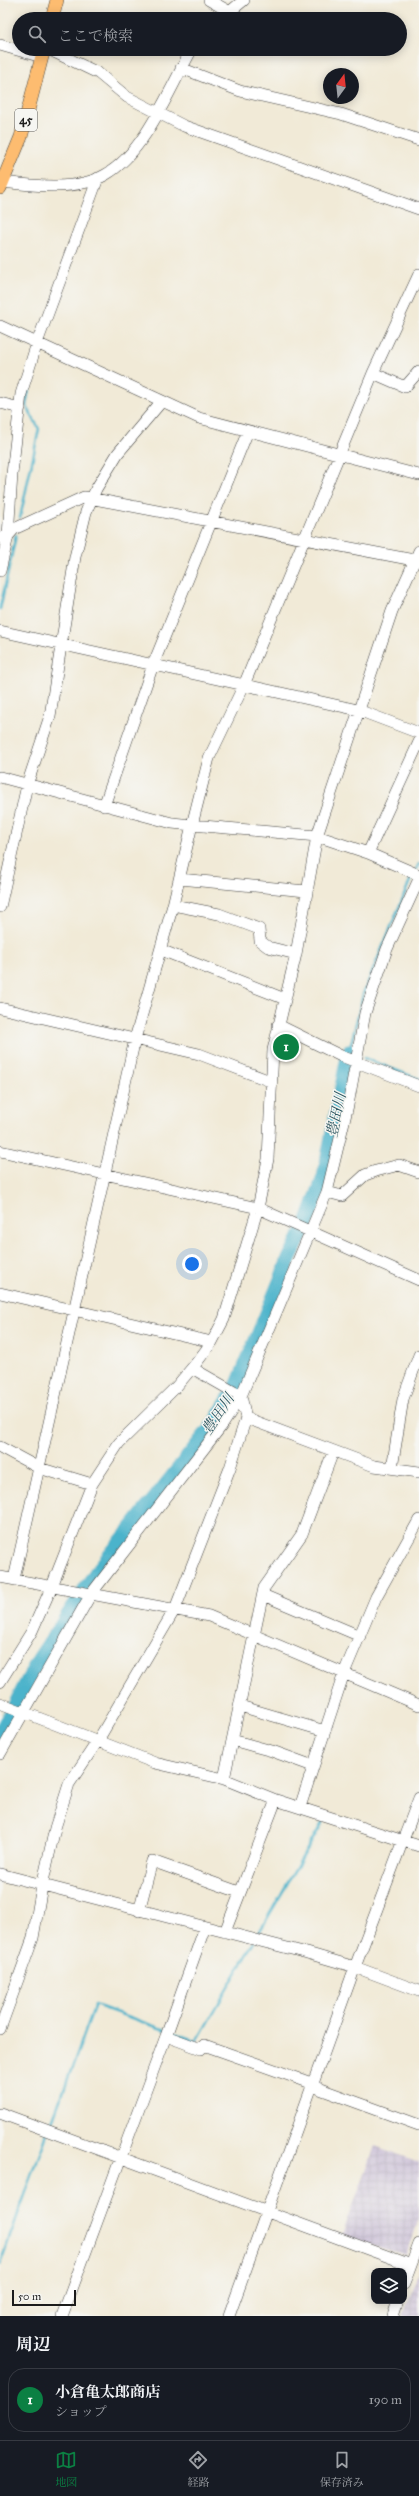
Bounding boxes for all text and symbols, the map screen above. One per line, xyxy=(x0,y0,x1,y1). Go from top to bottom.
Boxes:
search box xyxy=(12,12,407,56)
icon: search xyxy=(26,23,48,45)
text: ここで検索 xyxy=(58,27,133,45)
north arrow xyxy=(323,68,359,104)
road number: 45 xyxy=(15,109,37,131)
pin: 1 xyxy=(273,1032,299,1062)
water label: 豊田川 xyxy=(323,1089,350,1139)
your location xyxy=(182,1254,202,1274)
water label: 豊田川 xyxy=(198,1389,239,1438)
map controls xyxy=(371,2268,407,2304)
button: layers xyxy=(371,2268,407,2304)
scale bar xyxy=(12,2288,76,2307)
text: 50 m xyxy=(18,2290,41,2303)
text: 周辺 xyxy=(16,2334,50,2355)
text: 小倉亀太郎商店 xyxy=(55,2383,160,2401)
text: 1 xyxy=(27,2392,33,2408)
text: 190 m xyxy=(369,2392,402,2408)
text: ショップ xyxy=(55,2404,107,2420)
tab: 地図 xyxy=(55,2449,77,2489)
tab: 経路 xyxy=(187,2449,209,2489)
tab: 保存済み xyxy=(320,2449,364,2489)

